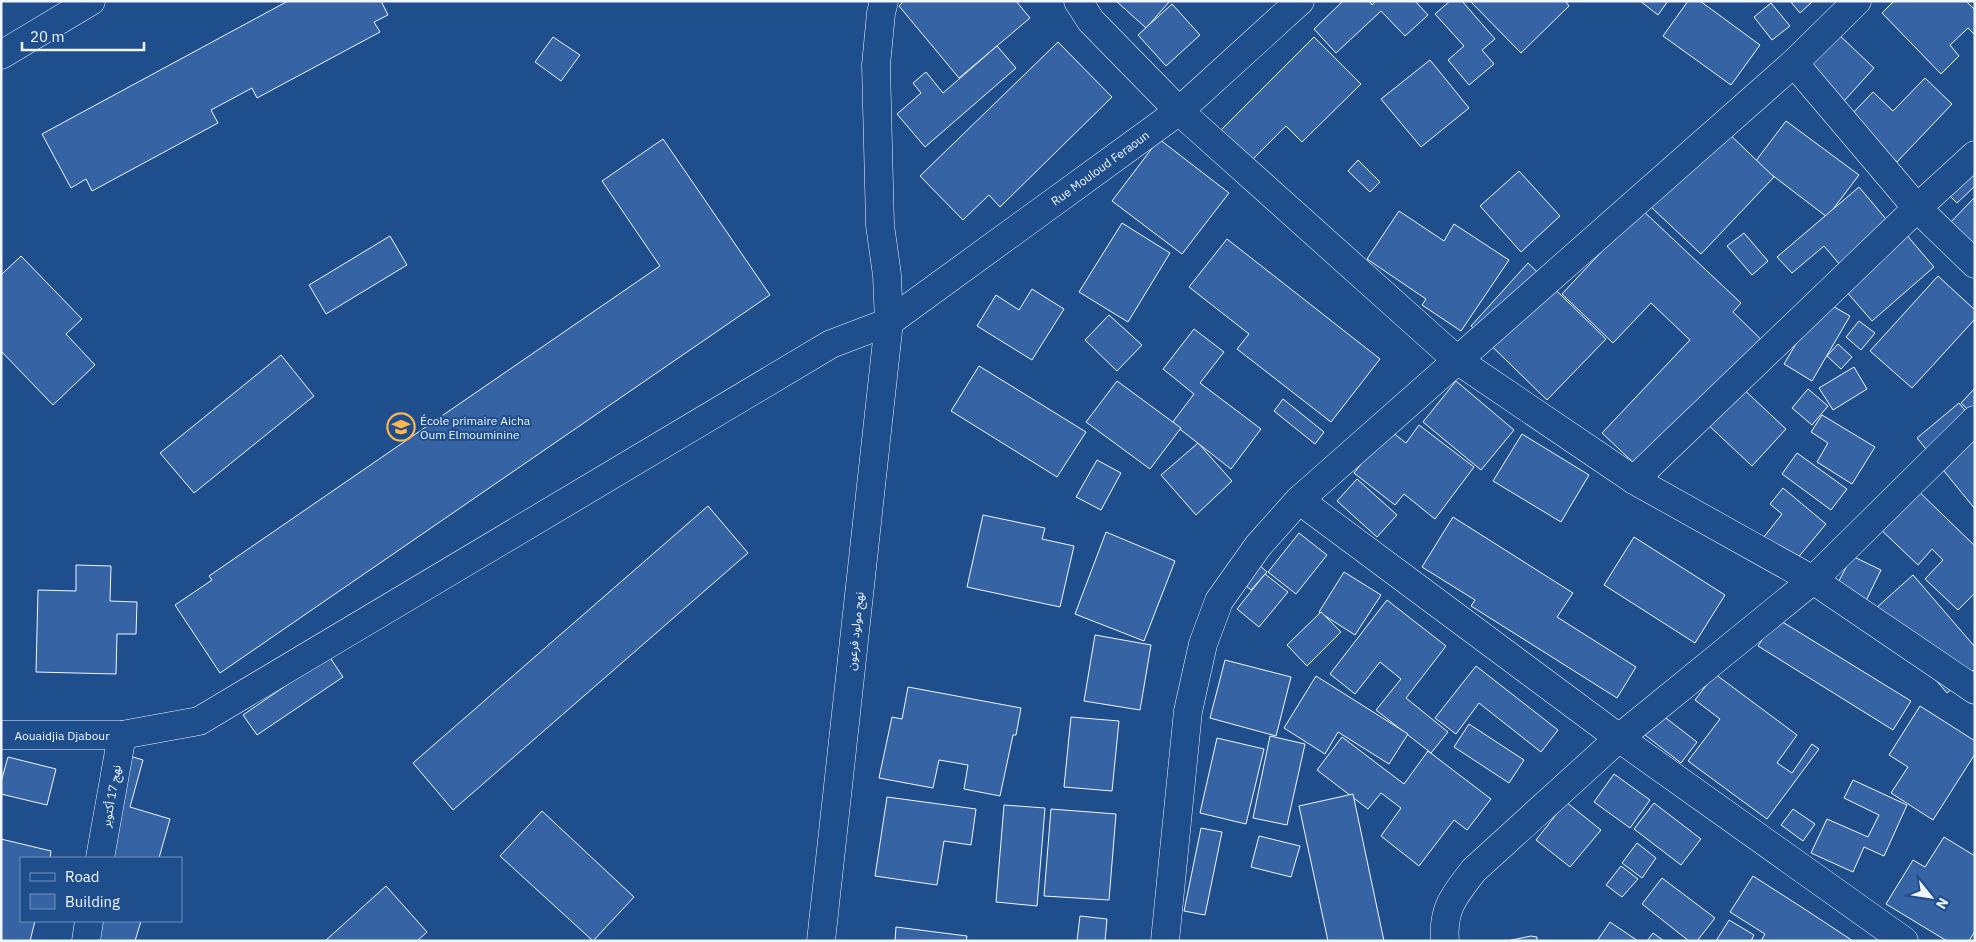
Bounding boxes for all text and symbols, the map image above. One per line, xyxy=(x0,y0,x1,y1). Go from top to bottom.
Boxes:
scale bar xyxy=(22,20,145,52)
text: 20 m xyxy=(30,27,65,46)
street label: Rue Mouloud Feraoun xyxy=(1048,127,1152,209)
school or university icon: École primaire Aicha Oum Elmouminine xyxy=(386,412,416,442)
place label: École primaire Aicha Oum Elmouminine xyxy=(420,413,531,442)
street label: نهج مولود فرعون xyxy=(843,591,869,671)
street label: Aouaidjia Djabour xyxy=(14,728,110,743)
street label: نهج 17 أكتوبر xyxy=(98,764,126,830)
legend xyxy=(20,857,182,922)
text: Road xyxy=(65,867,100,886)
north arrow xyxy=(1906,872,1956,922)
text: Building xyxy=(65,892,120,911)
text: N xyxy=(1932,895,1953,912)

